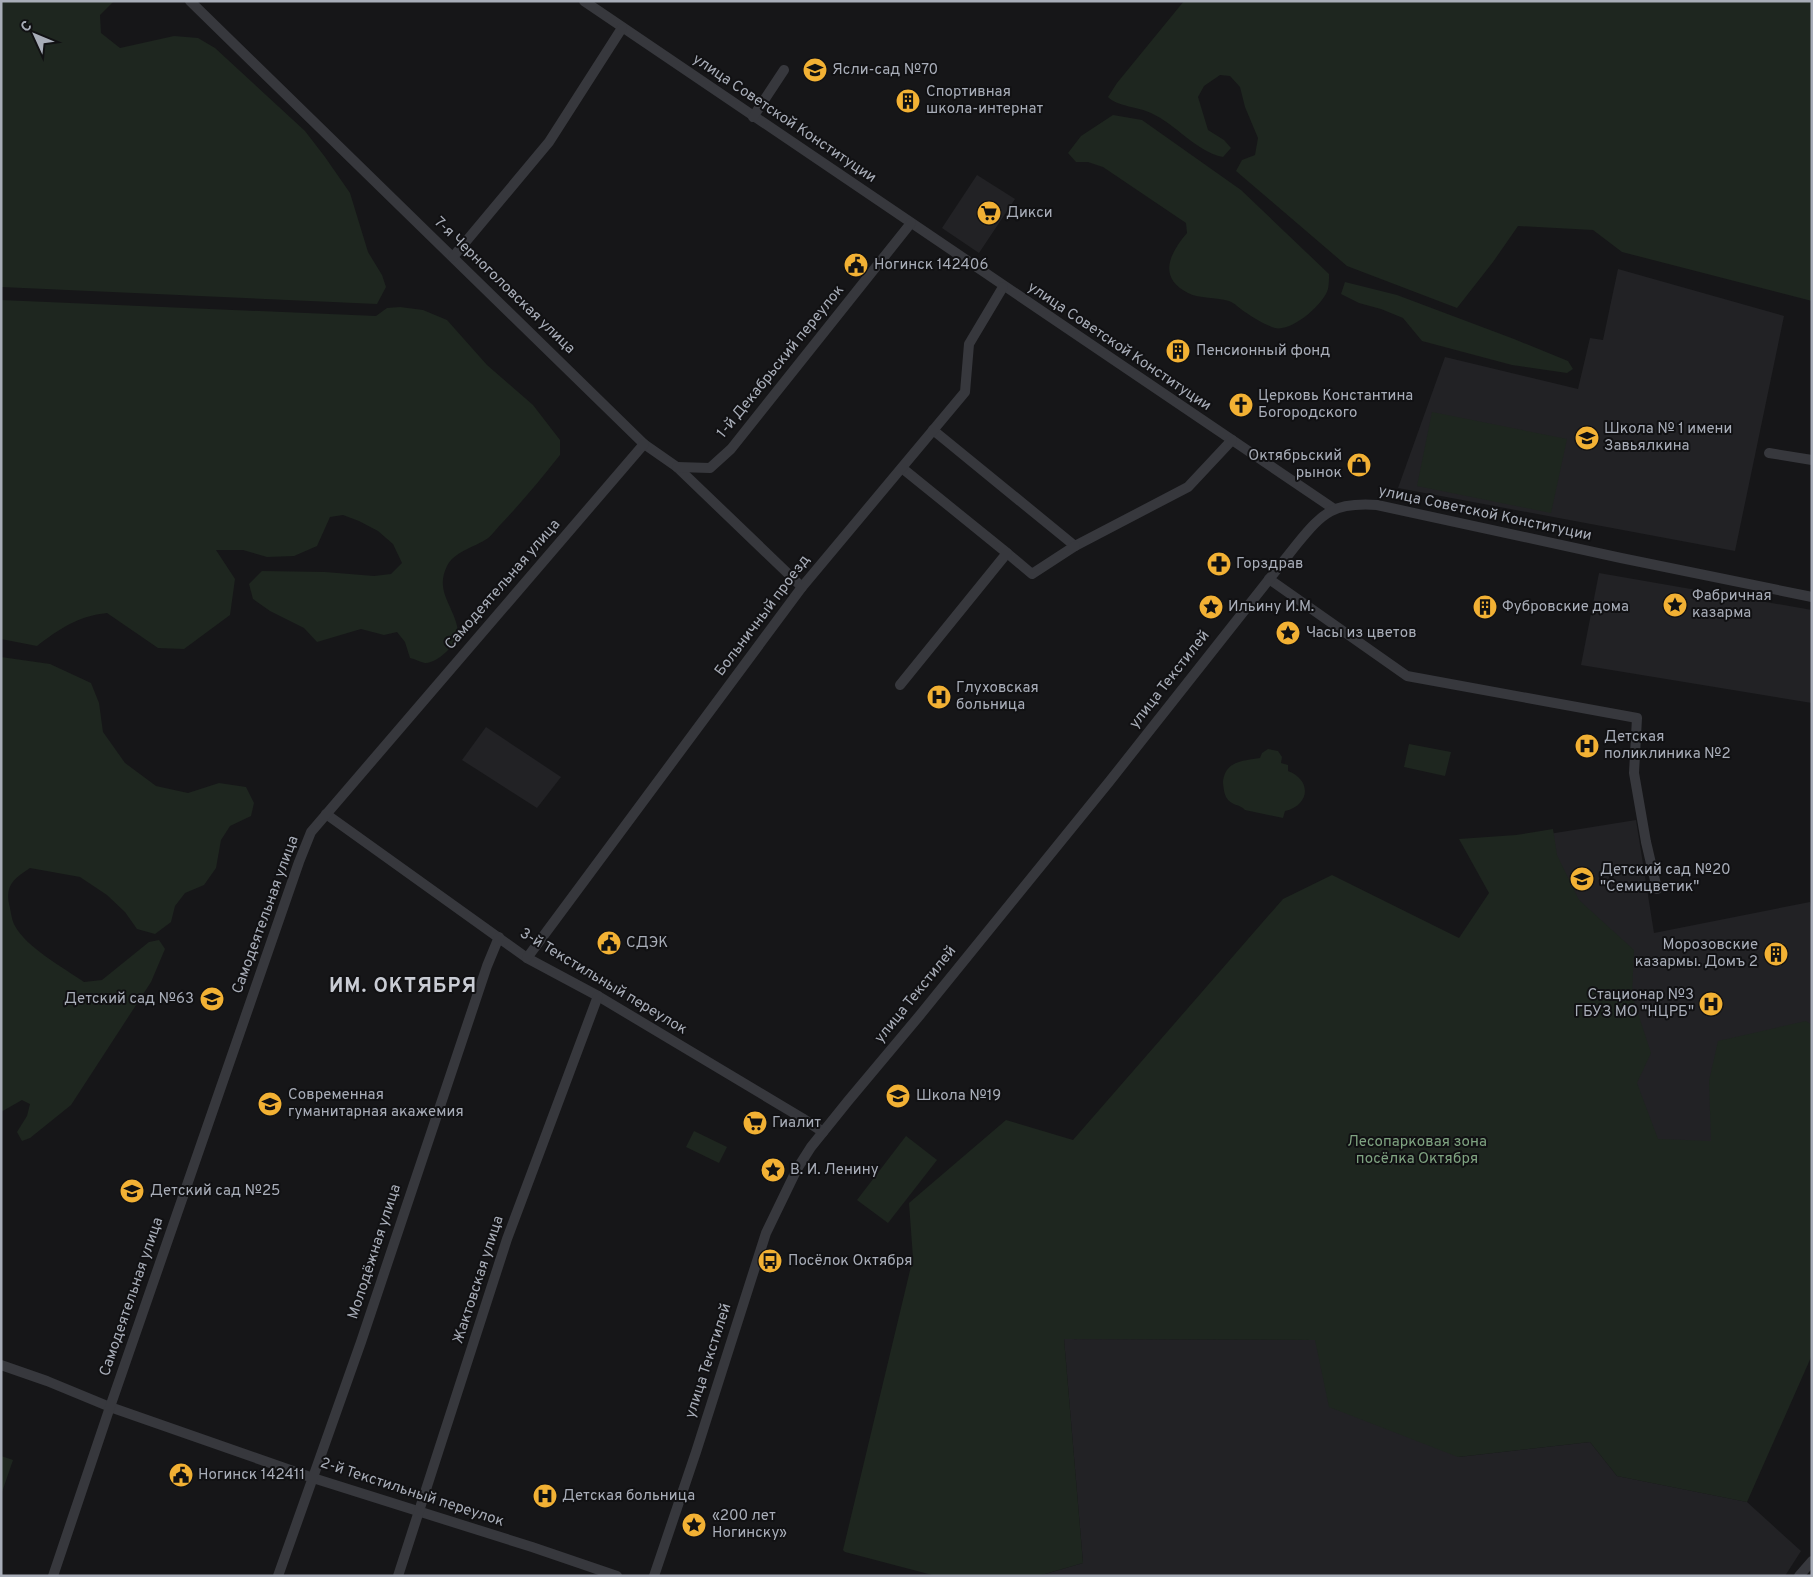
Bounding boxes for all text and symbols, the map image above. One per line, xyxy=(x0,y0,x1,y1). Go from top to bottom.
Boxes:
north arrow xyxy=(10,10,60,60)
text: С xyxy=(18,18,36,36)
street label: улица Советской Конституции xyxy=(688,50,880,188)
school or university icon: Ясли-сад №70 xyxy=(802,57,828,83)
place label: Ясли-сад №70 xyxy=(832,61,938,80)
place label: Спортивная школа-интернат xyxy=(926,83,1043,119)
building icon: Спортивная школа-интернат xyxy=(895,88,921,114)
supermarket icon: Дикси xyxy=(976,200,1002,226)
place label: Дикси xyxy=(1006,204,1053,223)
street label: 7-я Черноголовская улица xyxy=(429,213,579,359)
public building icon: Ногинск 142406 xyxy=(843,252,869,278)
place label: Ногинск 142406 xyxy=(874,256,988,275)
street label: улица Советской Конституции xyxy=(1023,278,1215,416)
street label: 1-й Декабрьский переулок xyxy=(713,281,849,443)
building icon: Пенсионный фонд xyxy=(1165,338,1191,364)
place label: Пенсионный фонд xyxy=(1196,342,1330,361)
place label: Церковь Константина Богородского xyxy=(1258,387,1413,423)
church icon: Церковь Константина Богородского xyxy=(1228,392,1254,418)
place label: Школа № 1 имени Завьялкина xyxy=(1604,420,1732,456)
school or university icon: Школа № 1 имени Завьялкина xyxy=(1574,425,1600,451)
place label: Октябрьский рынок xyxy=(1248,447,1342,483)
shop icon: Октябрьский рынок xyxy=(1346,452,1372,478)
street label: улица Советской Конституции xyxy=(1377,482,1593,546)
street label: Самодеятельная улица xyxy=(441,516,565,654)
pharmacy icon: Горздрав xyxy=(1206,551,1232,577)
street label: Больничный проезд xyxy=(711,552,815,680)
place label: Горздрав xyxy=(1236,555,1303,574)
place label: Фабричная казарма xyxy=(1692,587,1772,623)
place icon: Фабричная казарма xyxy=(1662,592,1688,618)
place icon: Ильину И.М. xyxy=(1198,594,1224,620)
building icon: Фубровские дома xyxy=(1472,594,1498,620)
place label: Ильину И.М. xyxy=(1228,598,1314,617)
place label: Фубровские дома xyxy=(1502,598,1629,617)
place icon: Часы из цветов xyxy=(1275,620,1301,646)
place label: Часы из цветов xyxy=(1306,624,1417,643)
street label: улица Текстилей xyxy=(1126,627,1214,733)
place label: Глуховская больница xyxy=(956,679,1039,715)
hospital icon: Глуховская больница xyxy=(926,684,952,710)
place label: Детская поликлиника №2 xyxy=(1604,728,1731,764)
hospital icon: Детская поликлиника №2 xyxy=(1574,733,1600,759)
street label: Самодеятельная улица xyxy=(229,833,303,997)
place label: Детский сад №20 "Семицветик" xyxy=(1600,861,1731,897)
school or university icon: Детский сад №20 "Семицветик" xyxy=(1569,866,1595,892)
street label: 3-й Текстильный переулок xyxy=(516,924,690,1040)
public building icon: СДЭК xyxy=(596,930,622,956)
place label: СДЭК xyxy=(626,934,668,953)
place label: Морозовские казармы. Домъ 2 xyxy=(1635,936,1758,972)
building icon: Морозовские казармы. Домъ 2 xyxy=(1763,941,1789,967)
street label: улица Текстилей xyxy=(871,942,961,1048)
district label: ИМ. ОКТЯБРЯ xyxy=(329,974,477,1000)
school or university icon: Детский сад №63 xyxy=(199,986,225,1012)
place label: Стационар №3 ГБУЗ МО "НЦРБ" xyxy=(1575,986,1694,1022)
place label: Детский сад №63 xyxy=(64,990,194,1009)
hospital icon: Стационар №3 ГБУЗ МО "НЦРБ" xyxy=(1698,991,1724,1017)
school or university icon: Школа №19 xyxy=(885,1083,911,1109)
place label: Современная гуманитарная акажемия xyxy=(288,1086,464,1122)
place label: Школа №19 xyxy=(916,1087,1001,1106)
school or university icon: Современная гуманитарная акажемия xyxy=(257,1091,283,1117)
supermarket icon: Гиалит xyxy=(742,1110,768,1136)
place label: Гиалит xyxy=(772,1114,821,1133)
park label: Лесопарковая зона посёлка Октября xyxy=(1347,1133,1487,1169)
place icon: В. И. Ленину xyxy=(760,1157,786,1183)
place label: В. И. Ленину xyxy=(790,1161,879,1180)
school or university icon: Детский сад №25 xyxy=(119,1178,145,1204)
place label: Детский сад №25 xyxy=(150,1182,280,1201)
street label: Молодёжная улица xyxy=(344,1182,406,1322)
street label: Жактовская улица xyxy=(449,1214,509,1346)
street label: Самодеятельная улица xyxy=(96,1215,168,1379)
bus stop icon: Посёлок Октября xyxy=(757,1248,783,1274)
place label: Посёлок Октября xyxy=(788,1252,912,1271)
street label: улица Текстилей xyxy=(681,1301,737,1421)
street label: 2-й Текстильный переулок xyxy=(318,1454,506,1532)
public building icon: Ногинск 142411 xyxy=(168,1462,194,1488)
place label: Ногинск 142411 xyxy=(198,1466,305,1485)
hospital icon: Детская больница xyxy=(532,1483,558,1509)
place label: Детская больница xyxy=(562,1487,695,1506)
place label: «200 лет Ногинску» xyxy=(712,1507,787,1543)
place icon: «200 лет Ногинску» xyxy=(681,1512,707,1538)

